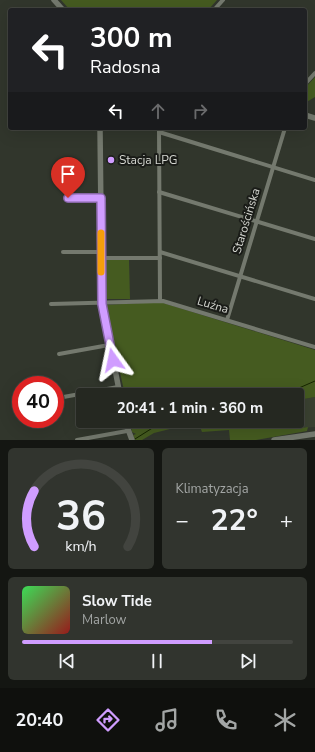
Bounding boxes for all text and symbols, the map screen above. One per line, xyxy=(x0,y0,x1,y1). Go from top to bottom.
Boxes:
text: 300 m xyxy=(90,19,173,57)
icon: left xyxy=(24,24,76,76)
text: Radosna xyxy=(90,55,160,79)
icon: left xyxy=(105,100,127,122)
icon: ahead xyxy=(147,100,169,122)
icon: right xyxy=(189,100,211,122)
place label: Stacja LPG xyxy=(119,152,177,168)
marker: Stacja LPG xyxy=(106,155,116,165)
pin xyxy=(51,157,85,198)
icon: arrive xyxy=(57,163,79,185)
street label: Starościńska xyxy=(228,186,264,256)
street label: Luźna xyxy=(195,293,231,317)
position arrow xyxy=(92,339,134,381)
speed limit sign: 40 xyxy=(12,376,64,428)
text: 20:41 · 1 min · 360 m xyxy=(117,398,263,418)
text: Klimatyzacja xyxy=(176,480,249,498)
text: 36 xyxy=(56,487,106,544)
text: 22° xyxy=(211,500,258,541)
text: − xyxy=(176,506,189,536)
text: + xyxy=(280,506,293,536)
text: km/h xyxy=(65,536,96,555)
text: Slow Tide xyxy=(82,591,152,611)
text: Marlow xyxy=(82,611,127,629)
icon: previous xyxy=(56,650,78,672)
icon: pause xyxy=(146,650,168,672)
icon: next xyxy=(237,650,259,672)
icon: directions xyxy=(94,706,122,734)
icon: music xyxy=(153,706,181,734)
icon: phone xyxy=(212,706,240,734)
icon: climate xyxy=(271,706,299,734)
text: 20:40 xyxy=(16,708,63,732)

